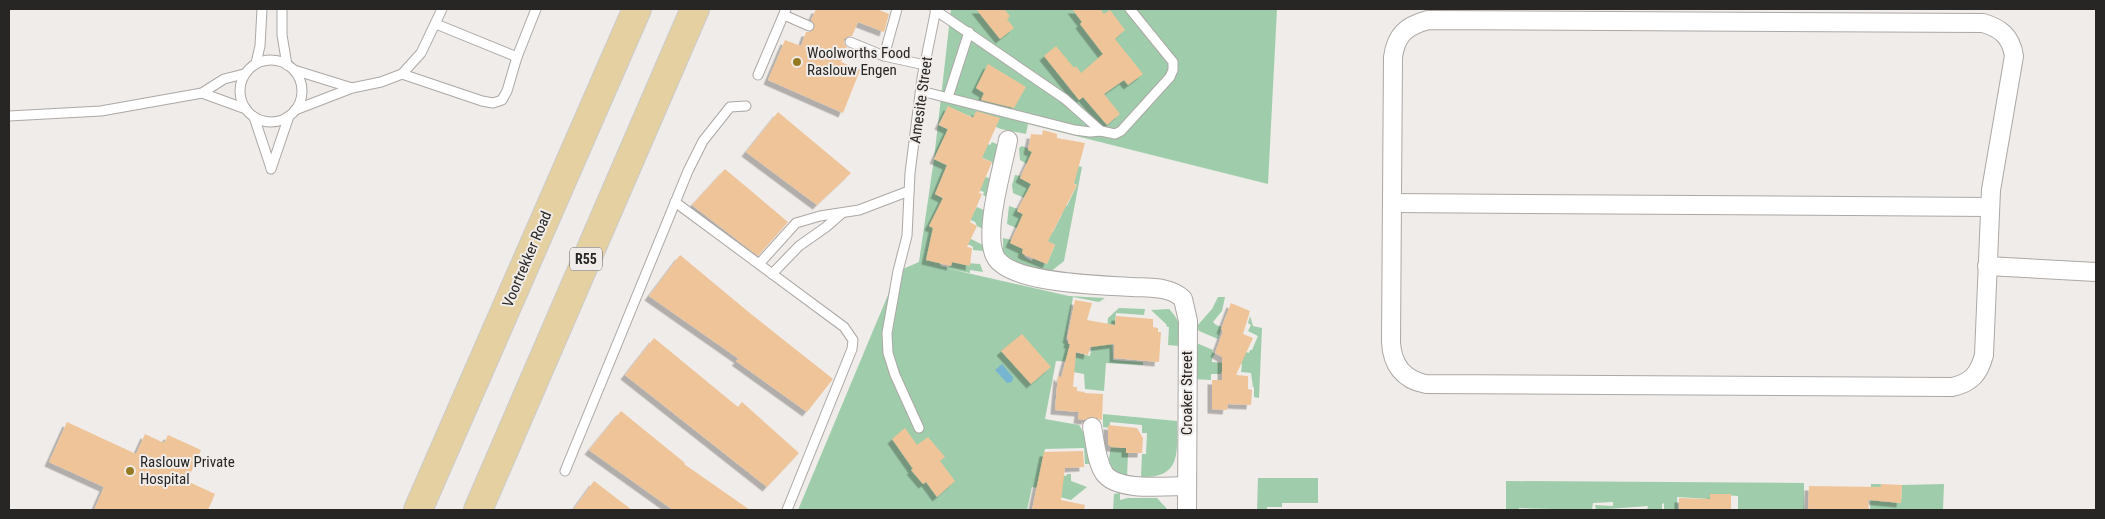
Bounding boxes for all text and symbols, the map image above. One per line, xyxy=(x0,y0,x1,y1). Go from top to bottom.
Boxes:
place label: Woolworths Food Raslouw Engen xyxy=(807,44,910,79)
marker: Woolworths Food Raslouw Engen xyxy=(791,56,803,68)
street label: Amesite Street xyxy=(906,56,936,144)
street label: Voortrekker Road xyxy=(499,208,555,310)
road number: R55 xyxy=(570,248,602,270)
street label: Croaker Street xyxy=(1178,351,1196,435)
place label: Raslouw Private Hospital xyxy=(140,453,235,488)
marker: Raslouw Private Hospital xyxy=(124,465,136,477)

